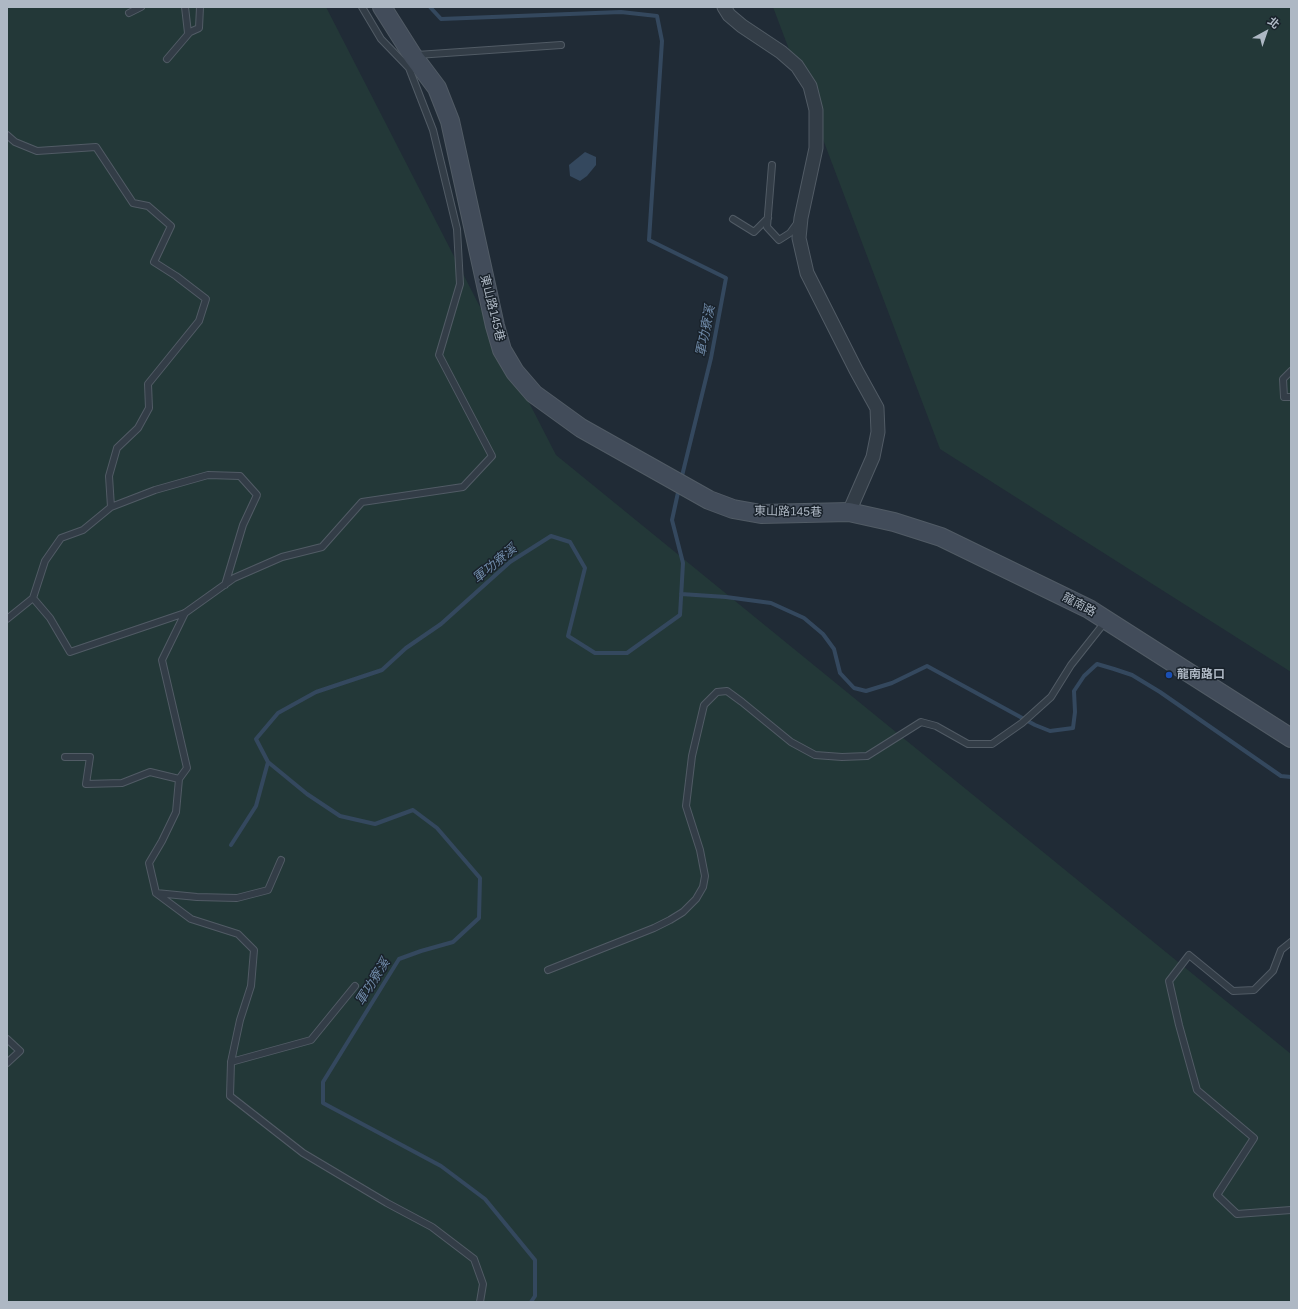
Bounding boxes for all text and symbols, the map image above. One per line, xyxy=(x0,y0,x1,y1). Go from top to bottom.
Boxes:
north arrow xyxy=(1246,12,1286,52)
text: 北 xyxy=(1266,15,1282,31)
street label: 東山路145巷 xyxy=(477,273,507,343)
water label: 軍功寮溪 xyxy=(693,304,719,358)
street label: 東山路145巷 xyxy=(754,504,822,520)
water label: 軍功寮溪 xyxy=(470,542,520,586)
street label: 龍南路 xyxy=(1060,590,1098,620)
place label: 龍南路口 xyxy=(1177,668,1225,682)
marker: 龍南路口 xyxy=(1164,670,1174,680)
water label: 軍功寮溪 xyxy=(353,956,393,1008)

